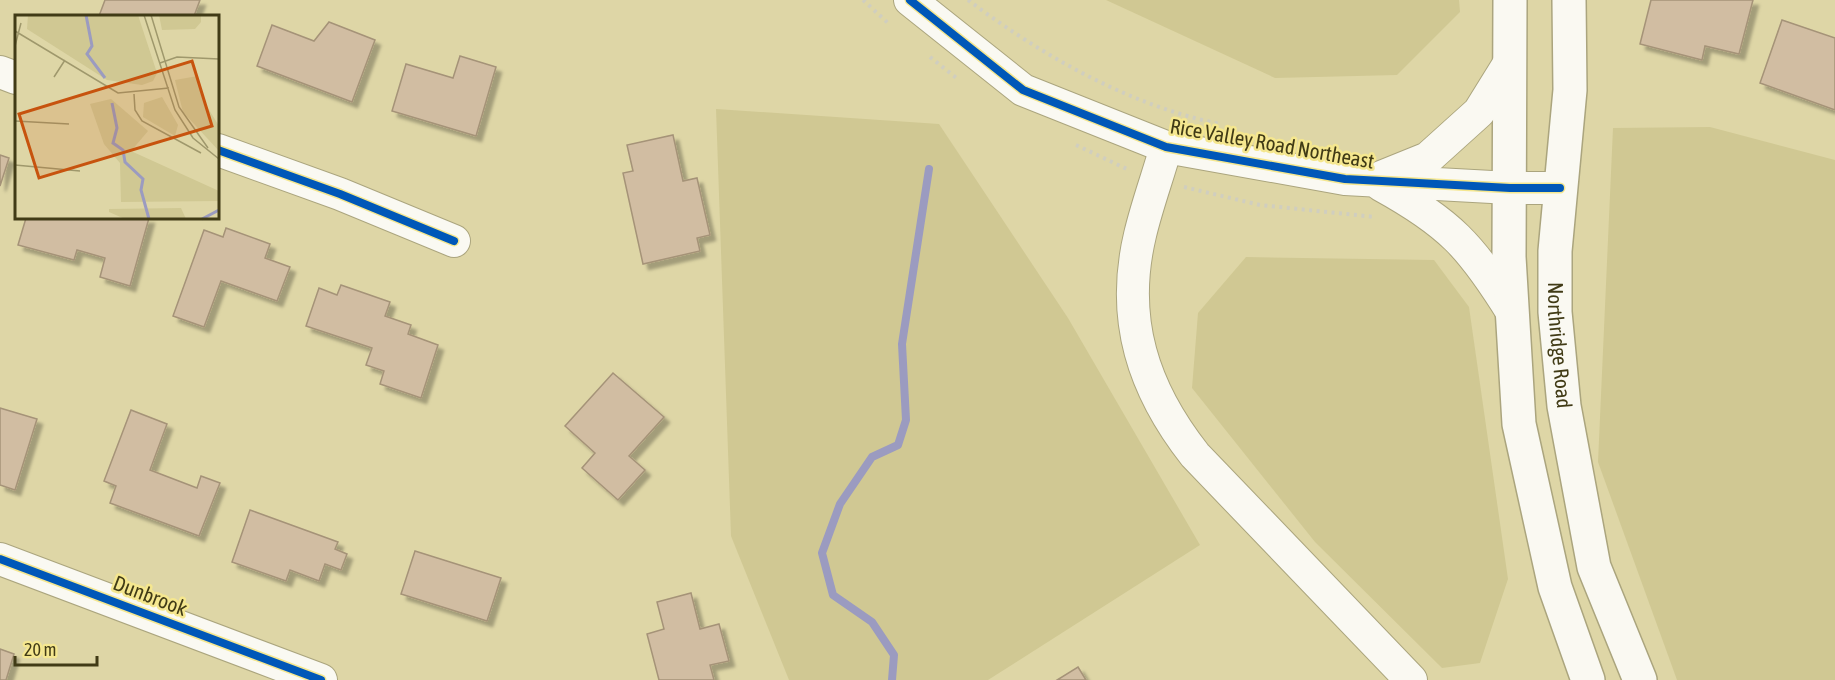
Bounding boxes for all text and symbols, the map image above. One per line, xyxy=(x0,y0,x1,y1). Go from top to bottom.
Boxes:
inset map xyxy=(15,15,219,219)
street label: Rice Valley Road Northeast xyxy=(1168,113,1376,173)
street label: Northridge Road xyxy=(1544,282,1577,409)
street label: Dunbrook xyxy=(110,570,191,620)
scale bar xyxy=(15,629,98,667)
text: 20 m xyxy=(24,639,56,660)

